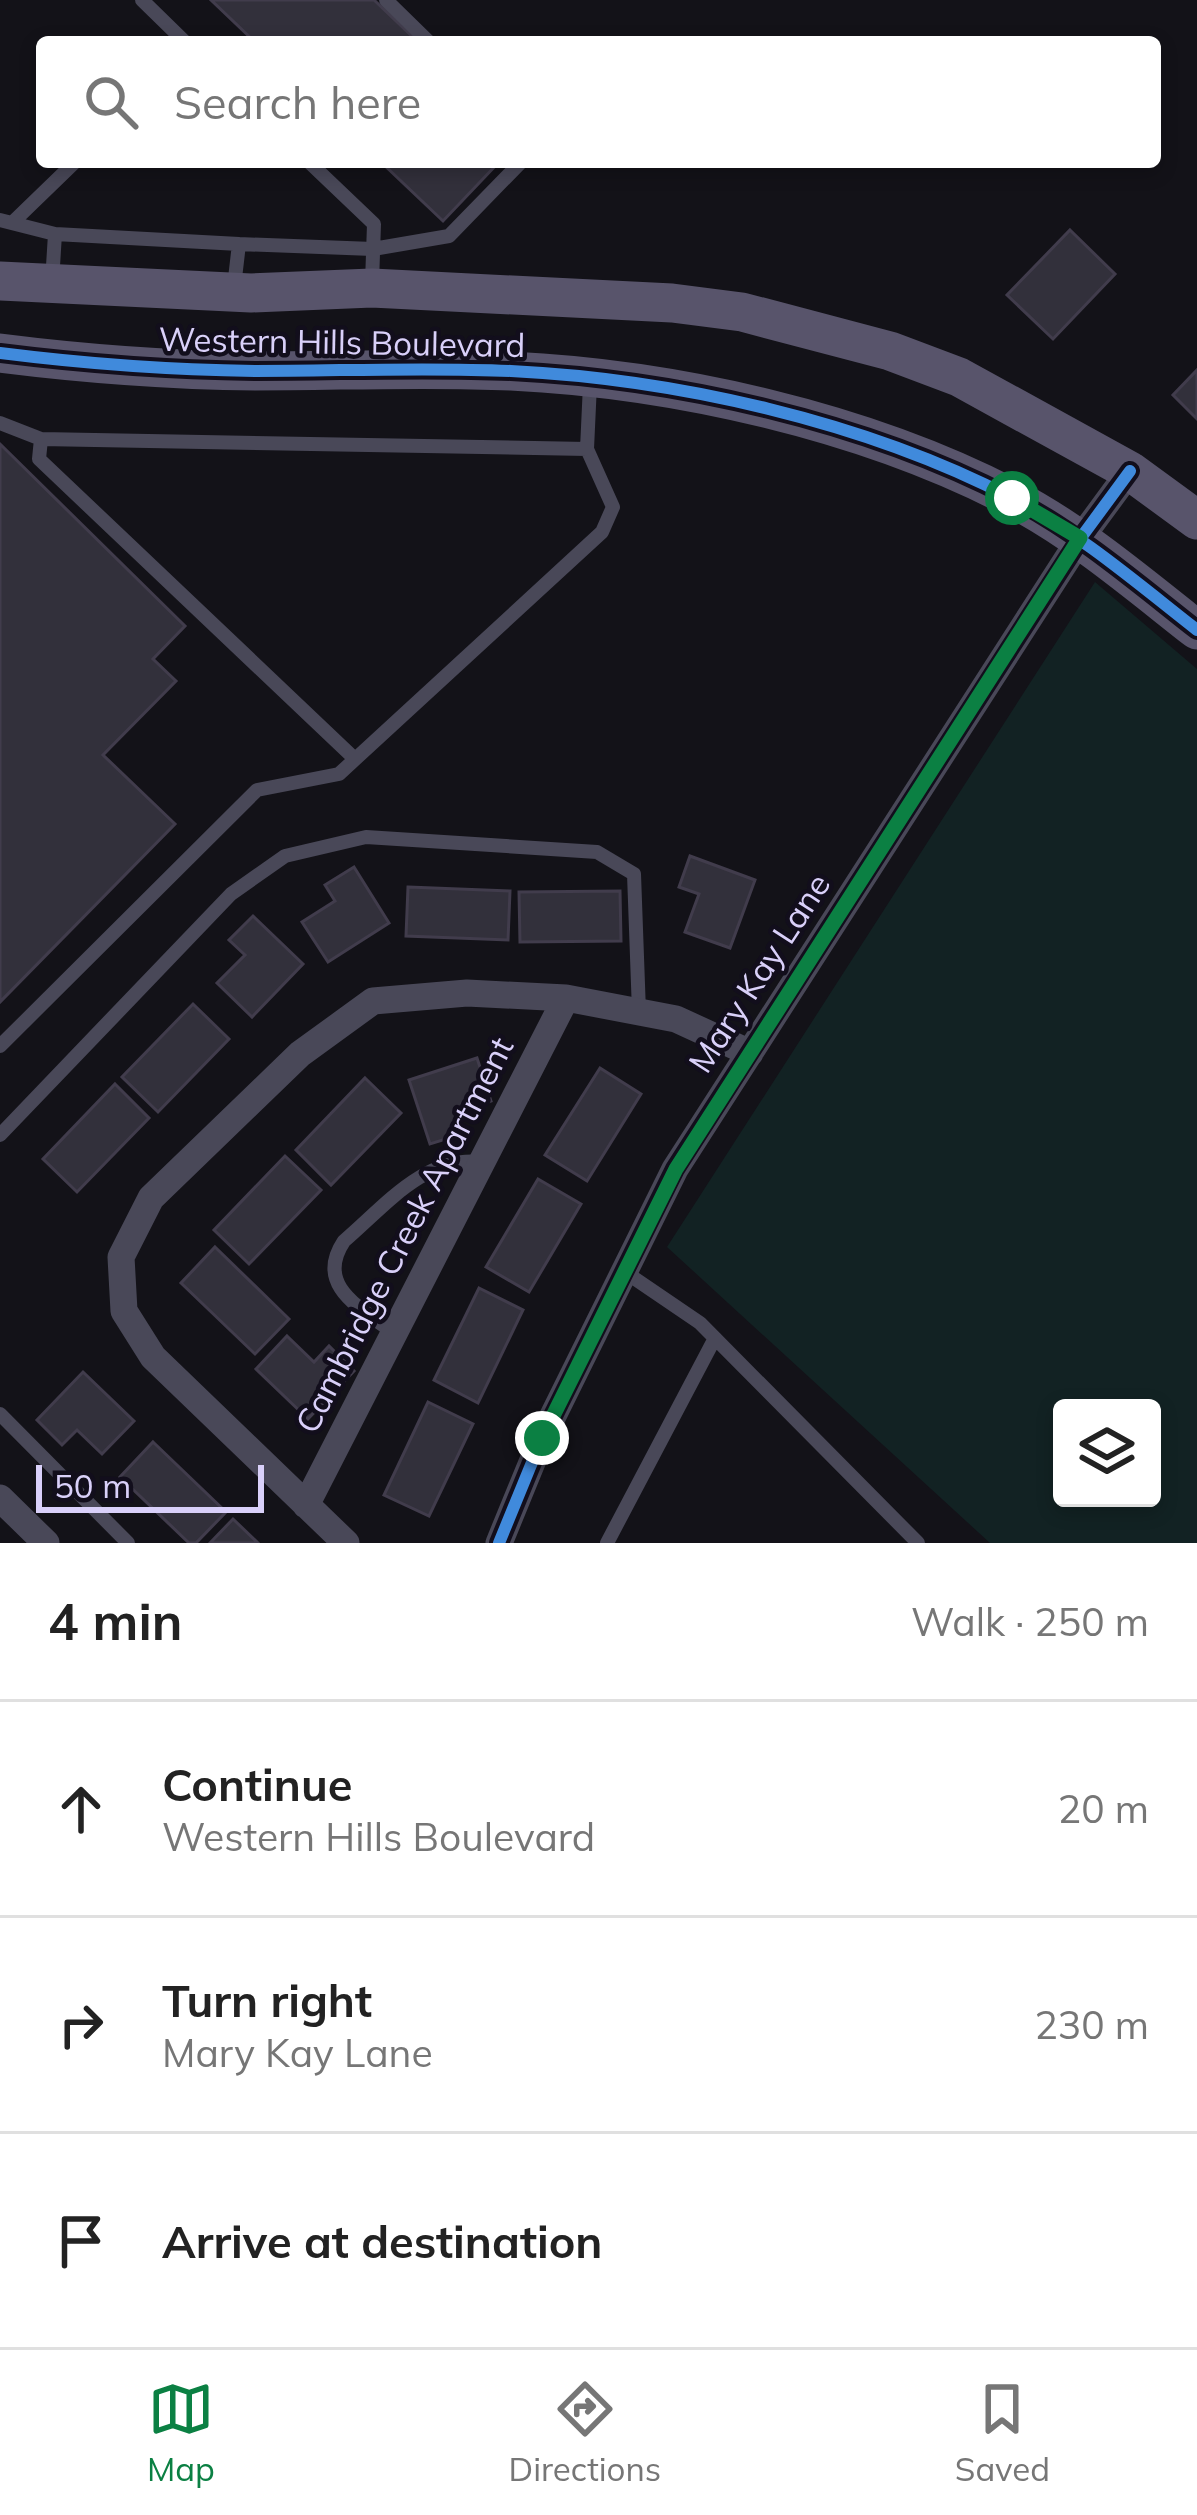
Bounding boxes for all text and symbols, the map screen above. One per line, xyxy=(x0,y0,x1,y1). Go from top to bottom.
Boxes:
search box xyxy=(36,36,1161,168)
icon: search xyxy=(78,69,144,135)
text: Search here xyxy=(174,74,421,130)
street label: Western Hills Boulevard xyxy=(158,318,526,365)
route start xyxy=(985,471,1039,525)
street label: Mary Kay Lane xyxy=(679,866,838,1080)
street label: Cambridge Creek Apartment xyxy=(286,1030,521,1439)
map controls xyxy=(1053,1399,1161,1507)
button: layers xyxy=(1053,1399,1161,1507)
route end xyxy=(515,1411,569,1465)
scale bar xyxy=(36,1459,264,1512)
text: 50 m xyxy=(54,1465,131,1506)
text: 4 min xyxy=(48,1589,183,1653)
text: Walk · 250 m xyxy=(911,1597,1149,1646)
text: Continue xyxy=(162,1756,352,1812)
icon: ahead xyxy=(48,1776,114,1842)
text: 20 m xyxy=(1058,1784,1149,1833)
text: Western Hills Boulevard xyxy=(162,1812,595,1861)
text: Turn right xyxy=(162,1972,372,2028)
icon: right xyxy=(48,1992,114,2058)
text: 230 m xyxy=(1034,2000,1149,2049)
text: Mary Kay Lane xyxy=(162,2028,433,2077)
icon: arrive xyxy=(48,2208,114,2274)
text: Arrive at destination xyxy=(162,2213,602,2269)
tab: Map xyxy=(147,2376,215,2489)
tab: Directions xyxy=(509,2376,661,2489)
tab: Saved xyxy=(955,2376,1050,2489)

